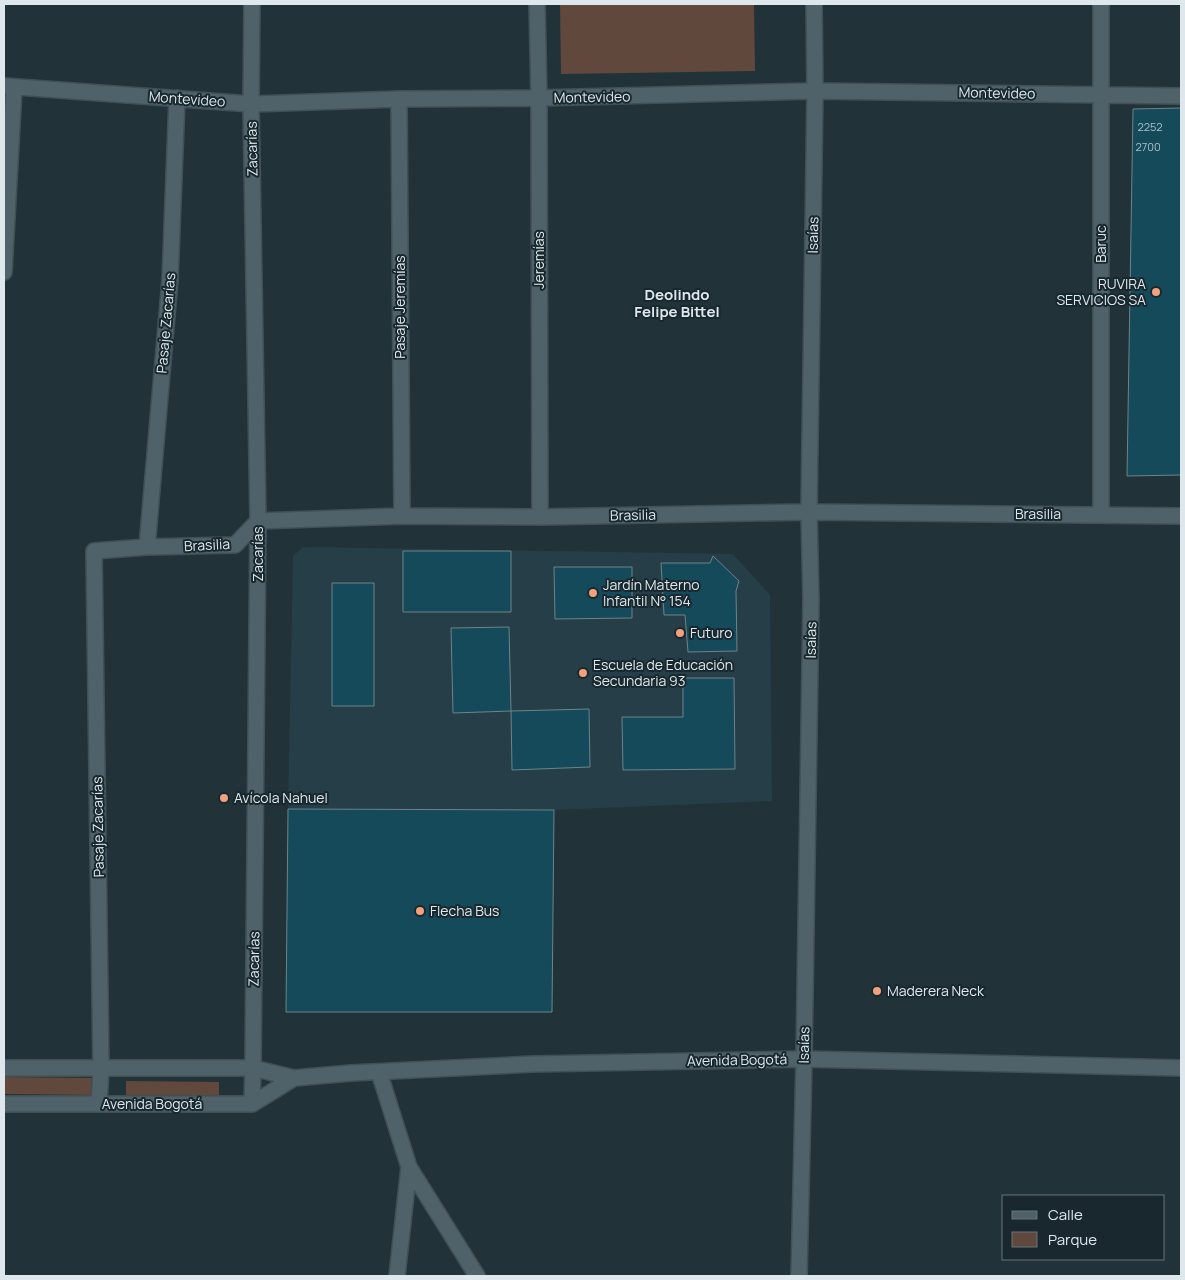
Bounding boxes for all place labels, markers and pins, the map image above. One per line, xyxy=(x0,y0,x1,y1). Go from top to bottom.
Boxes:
place label: RUVIRA SERVICIOS SA xyxy=(1056,274,1146,309)
marker: RUVIRA SERVICIOS SA xyxy=(1150,286,1162,298)
place label: Jardín Materno Infantil N° 154 xyxy=(603,575,700,610)
marker: Jardín Materno Infantil N° 154 xyxy=(587,587,599,599)
place label: Futuro xyxy=(690,623,732,642)
marker: Futuro xyxy=(674,627,686,639)
place label: Escuela de Educación Secundaria 93 xyxy=(593,655,733,690)
marker: Escuela de Educación Secundaria 93 xyxy=(577,667,589,679)
place label: Avícola Nahuel xyxy=(234,788,328,807)
marker: Avícola Nahuel xyxy=(218,792,230,804)
place label: Flecha Bus xyxy=(430,901,499,920)
marker: Flecha Bus xyxy=(414,905,426,917)
place label: Maderera Neck xyxy=(887,981,985,1000)
marker: Maderera Neck xyxy=(871,985,883,997)

